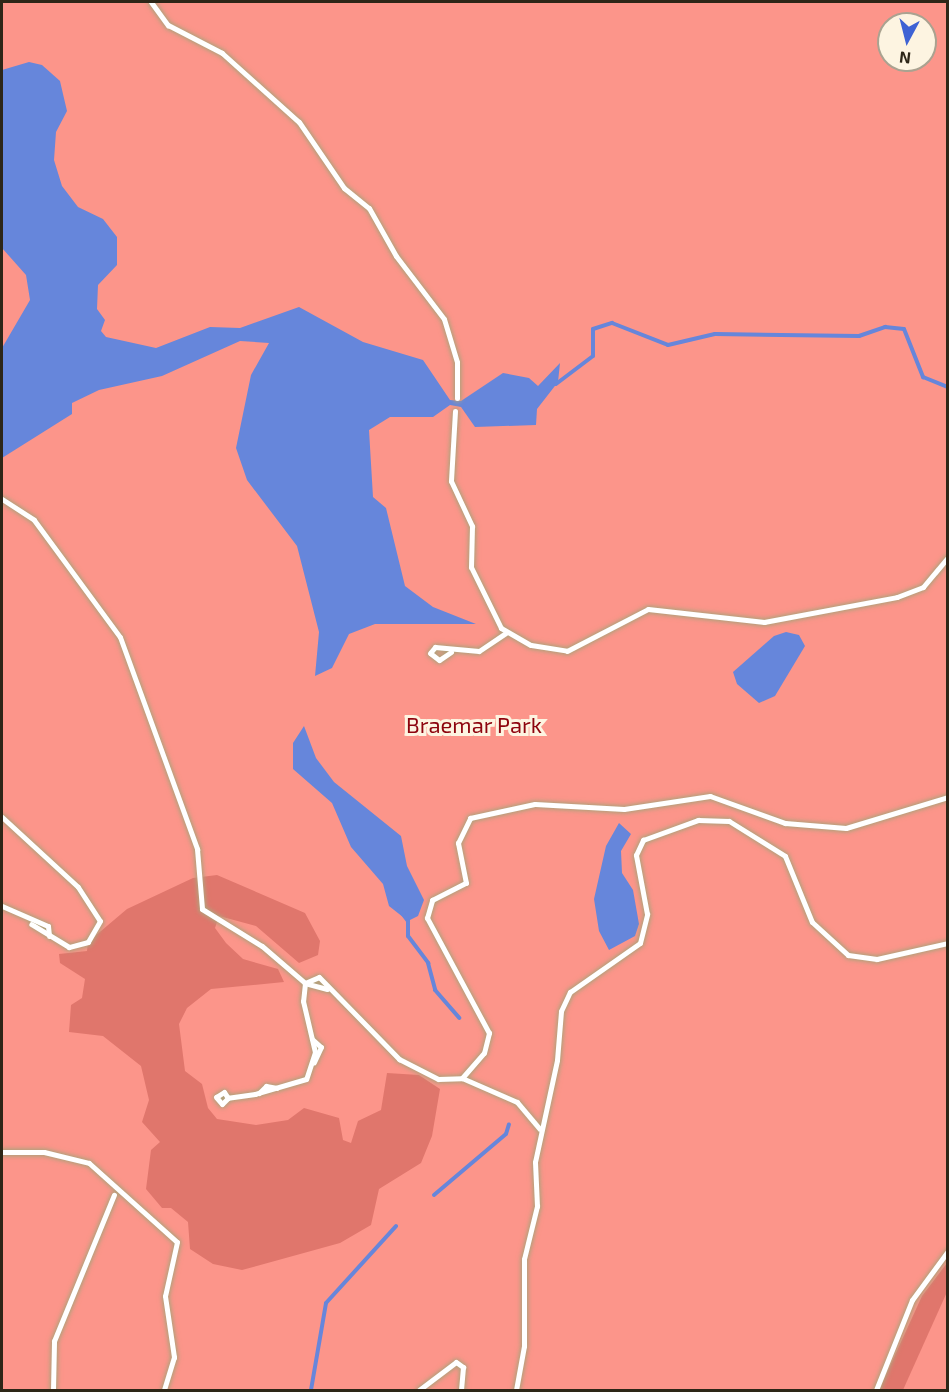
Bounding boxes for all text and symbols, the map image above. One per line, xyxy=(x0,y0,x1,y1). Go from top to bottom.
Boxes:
north arrow xyxy=(877,12,937,72)
text: N xyxy=(898,48,912,69)
park label: Braemar Park xyxy=(406,712,542,738)

